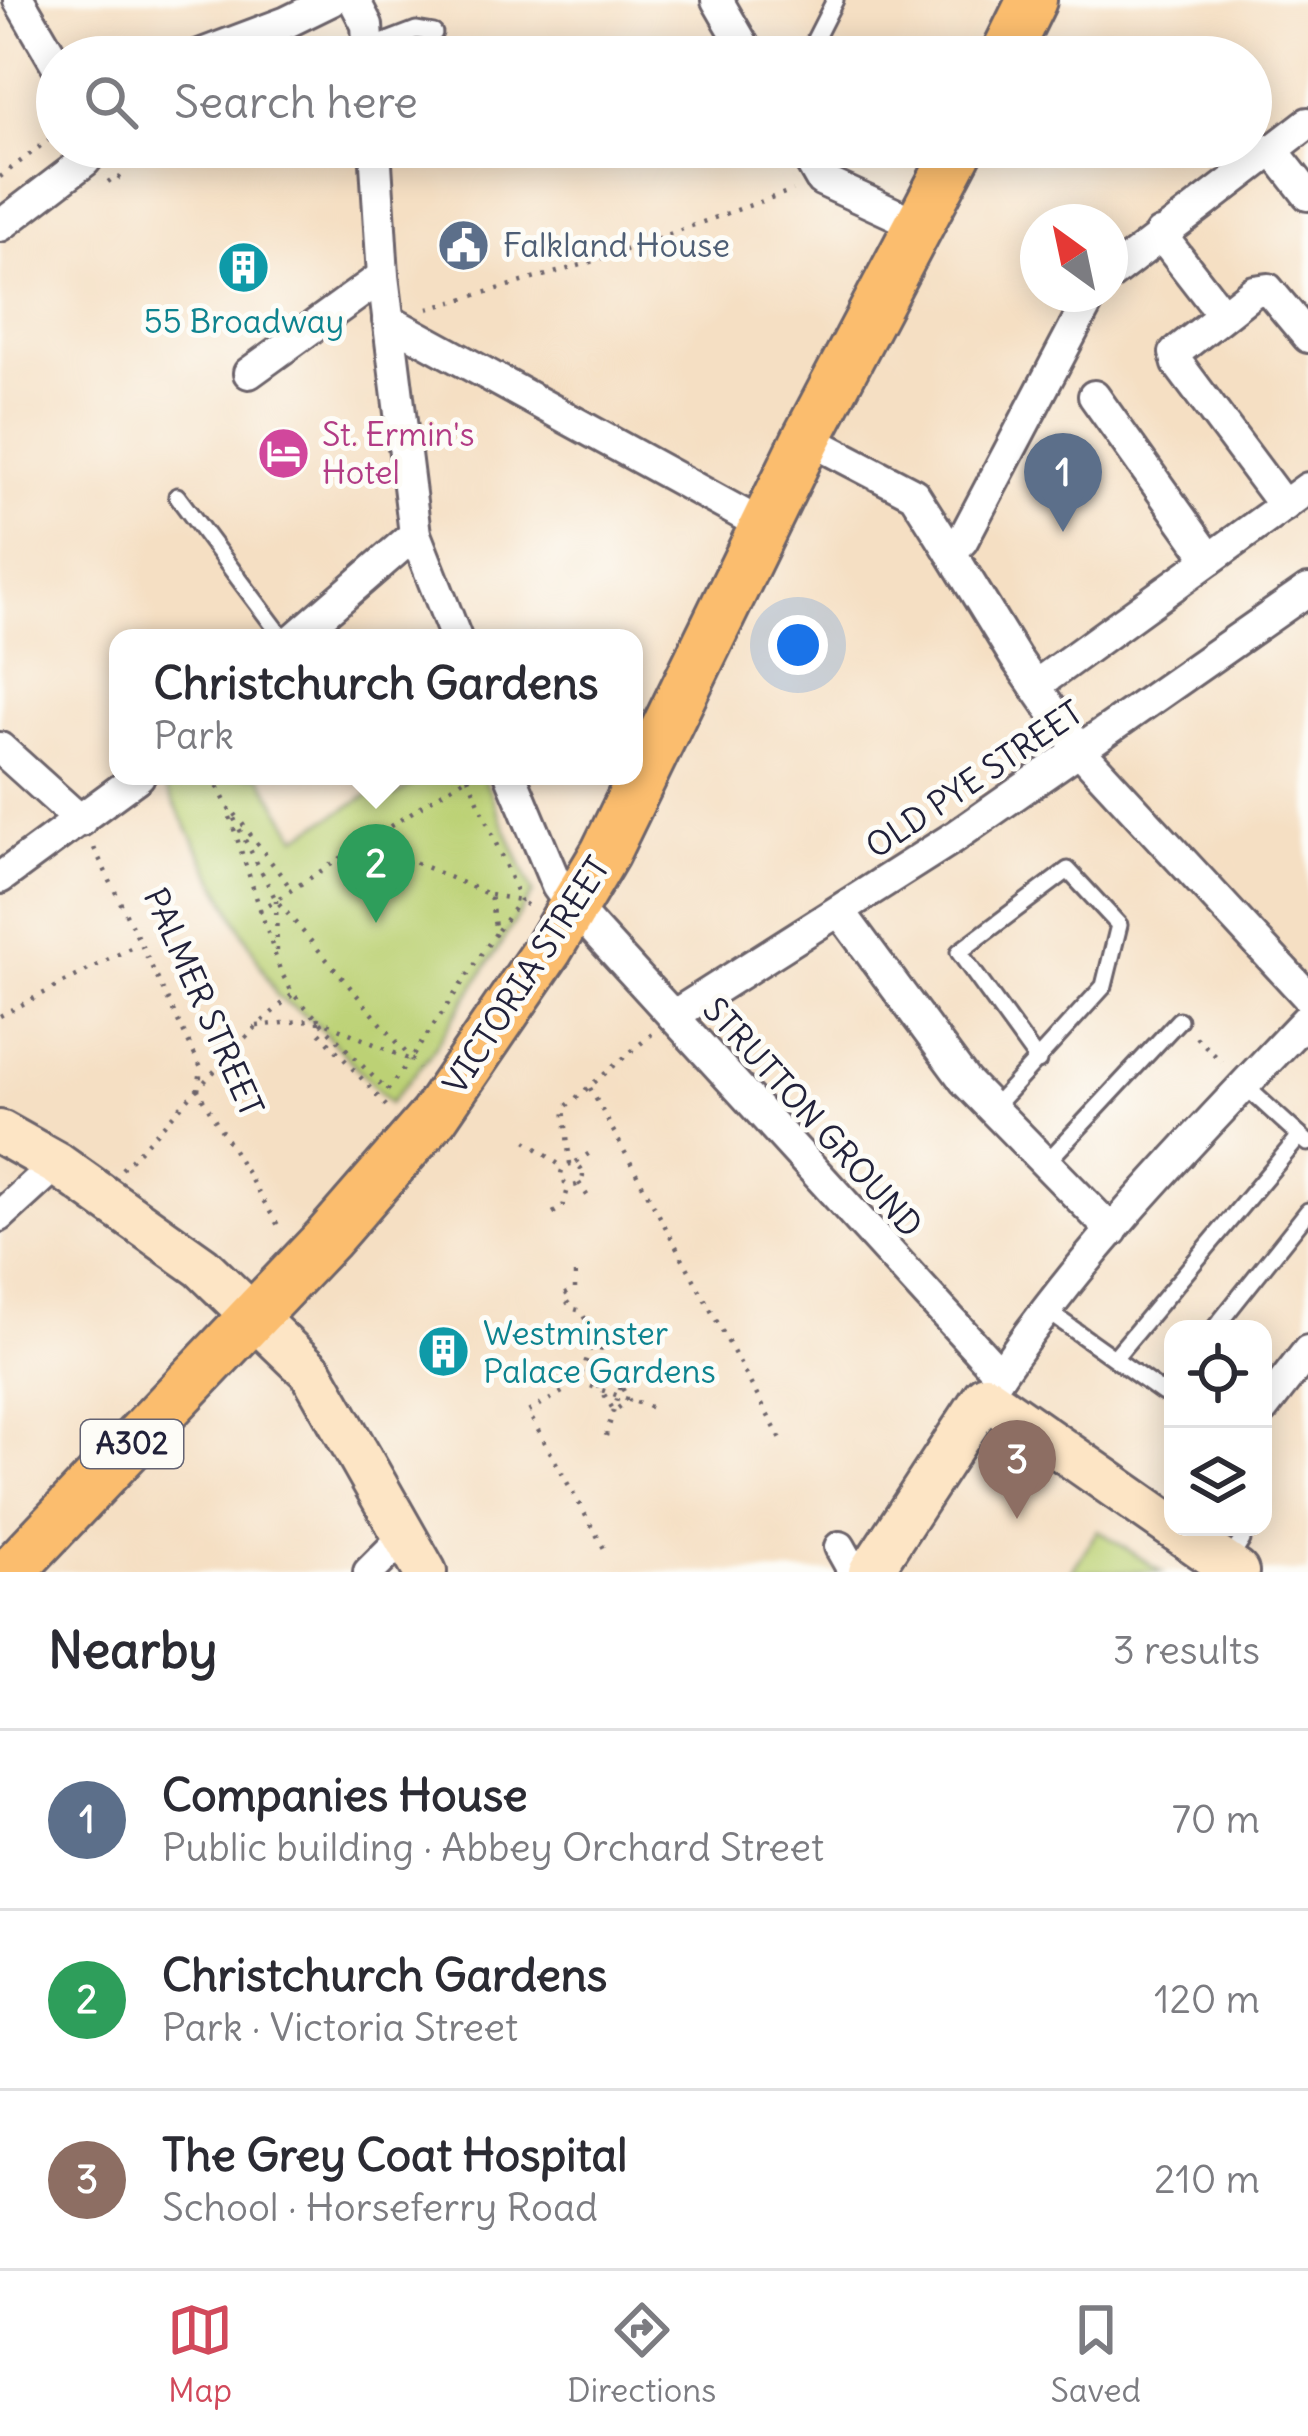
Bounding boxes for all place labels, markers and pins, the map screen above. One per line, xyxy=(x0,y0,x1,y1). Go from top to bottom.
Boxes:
public building icon: Falkland House xyxy=(436,217,492,273)
place label: Falkland House xyxy=(503,224,730,266)
building icon: 55 Broadway xyxy=(216,239,272,295)
place label: 55 Broadway xyxy=(144,300,344,342)
place label: St. Ermin's Hotel xyxy=(322,413,475,493)
hotel icon: St. Ermin's Hotel xyxy=(255,425,311,481)
pin: 1 xyxy=(1024,433,1102,532)
pin: 2 xyxy=(337,824,415,923)
place label: Westminster Palace Gardens xyxy=(483,1312,716,1392)
building icon: Westminster Palace Gardens xyxy=(416,1324,472,1380)
pin: 3 xyxy=(978,1420,1056,1519)

